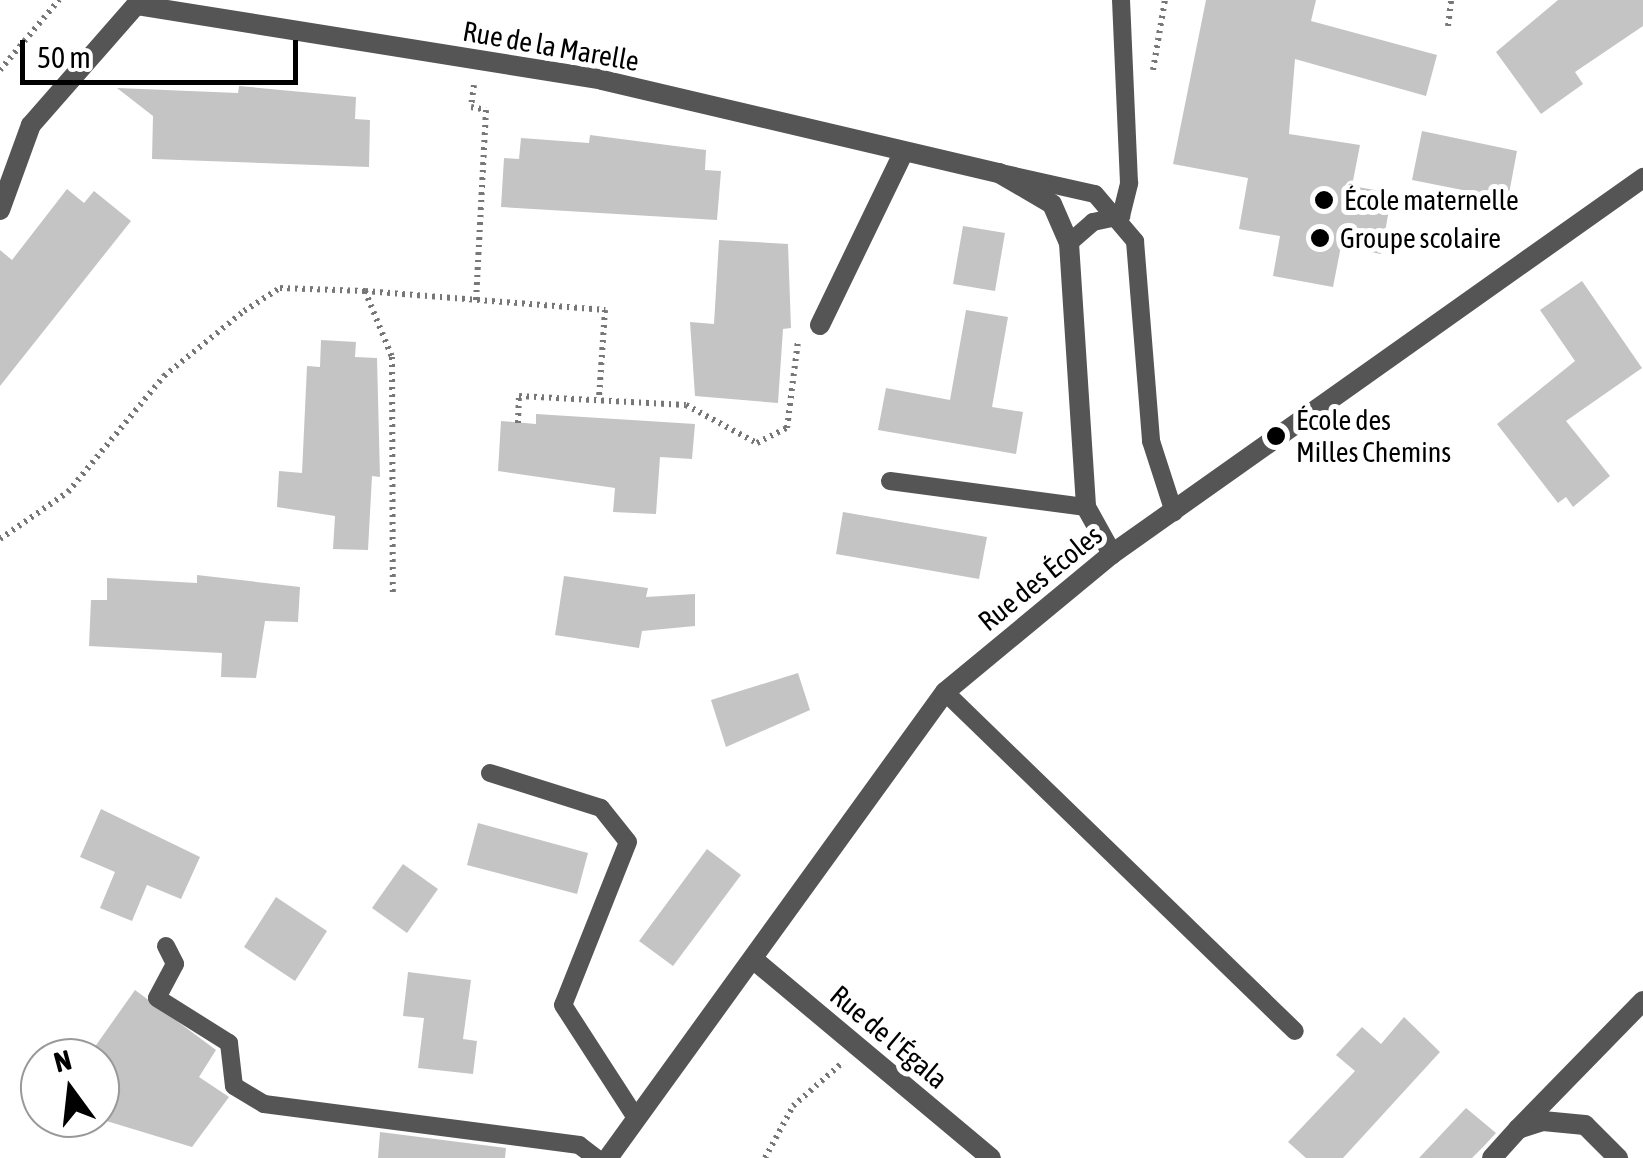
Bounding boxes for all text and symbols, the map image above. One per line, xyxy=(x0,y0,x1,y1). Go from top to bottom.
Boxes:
street label: Rue de la Marelle xyxy=(460,14,642,78)
scale bar xyxy=(25,20,302,82)
text: 50 m xyxy=(37,40,91,74)
place label: École maternelle xyxy=(1344,183,1519,217)
marker: École maternelle xyxy=(1313,189,1335,211)
place label: Groupe scolaire xyxy=(1340,221,1501,255)
marker: Groupe scolaire xyxy=(1309,227,1331,249)
place label: École des Milles Chemins xyxy=(1296,403,1451,469)
marker: École des Milles Chemins xyxy=(1265,425,1287,447)
street label: Rue des Écoles xyxy=(972,518,1108,638)
street label: Rue de l'Égala xyxy=(824,978,954,1096)
north arrow xyxy=(20,1038,120,1138)
text: N xyxy=(51,1043,75,1079)

